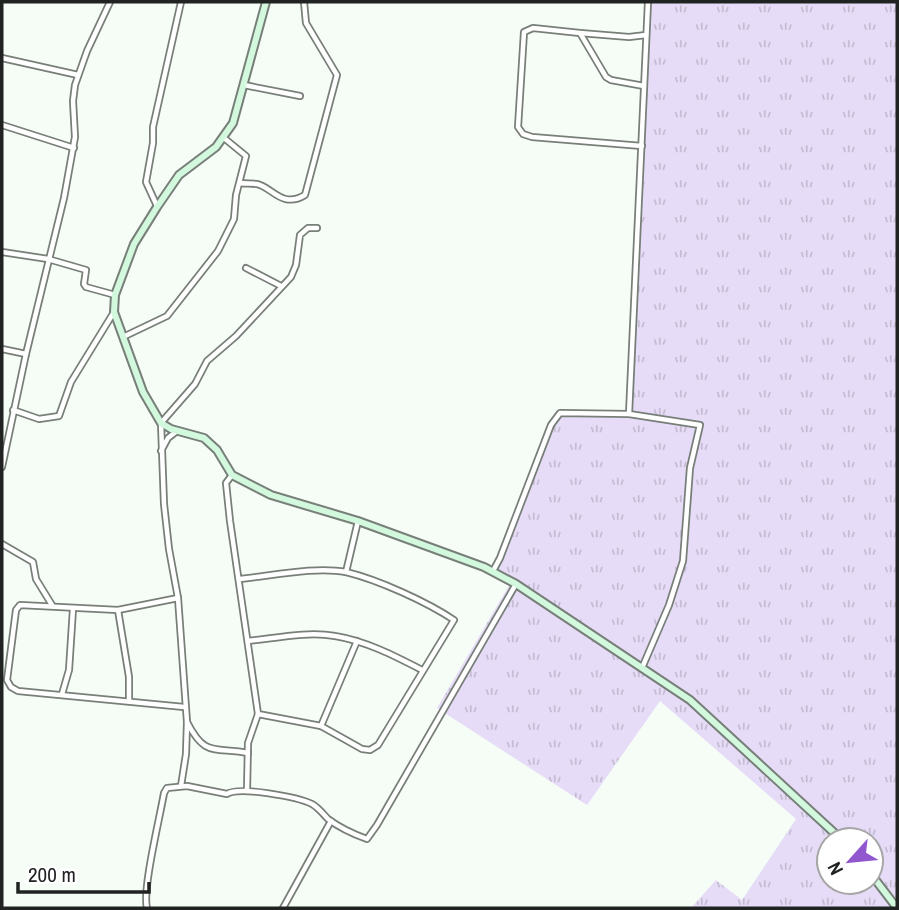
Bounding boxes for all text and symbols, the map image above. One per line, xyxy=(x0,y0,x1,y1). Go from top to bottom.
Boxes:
north arrow xyxy=(815,826,885,896)
scale bar xyxy=(18,850,149,894)
text: N xyxy=(821,858,849,880)
text: 200 m xyxy=(28,860,76,889)

